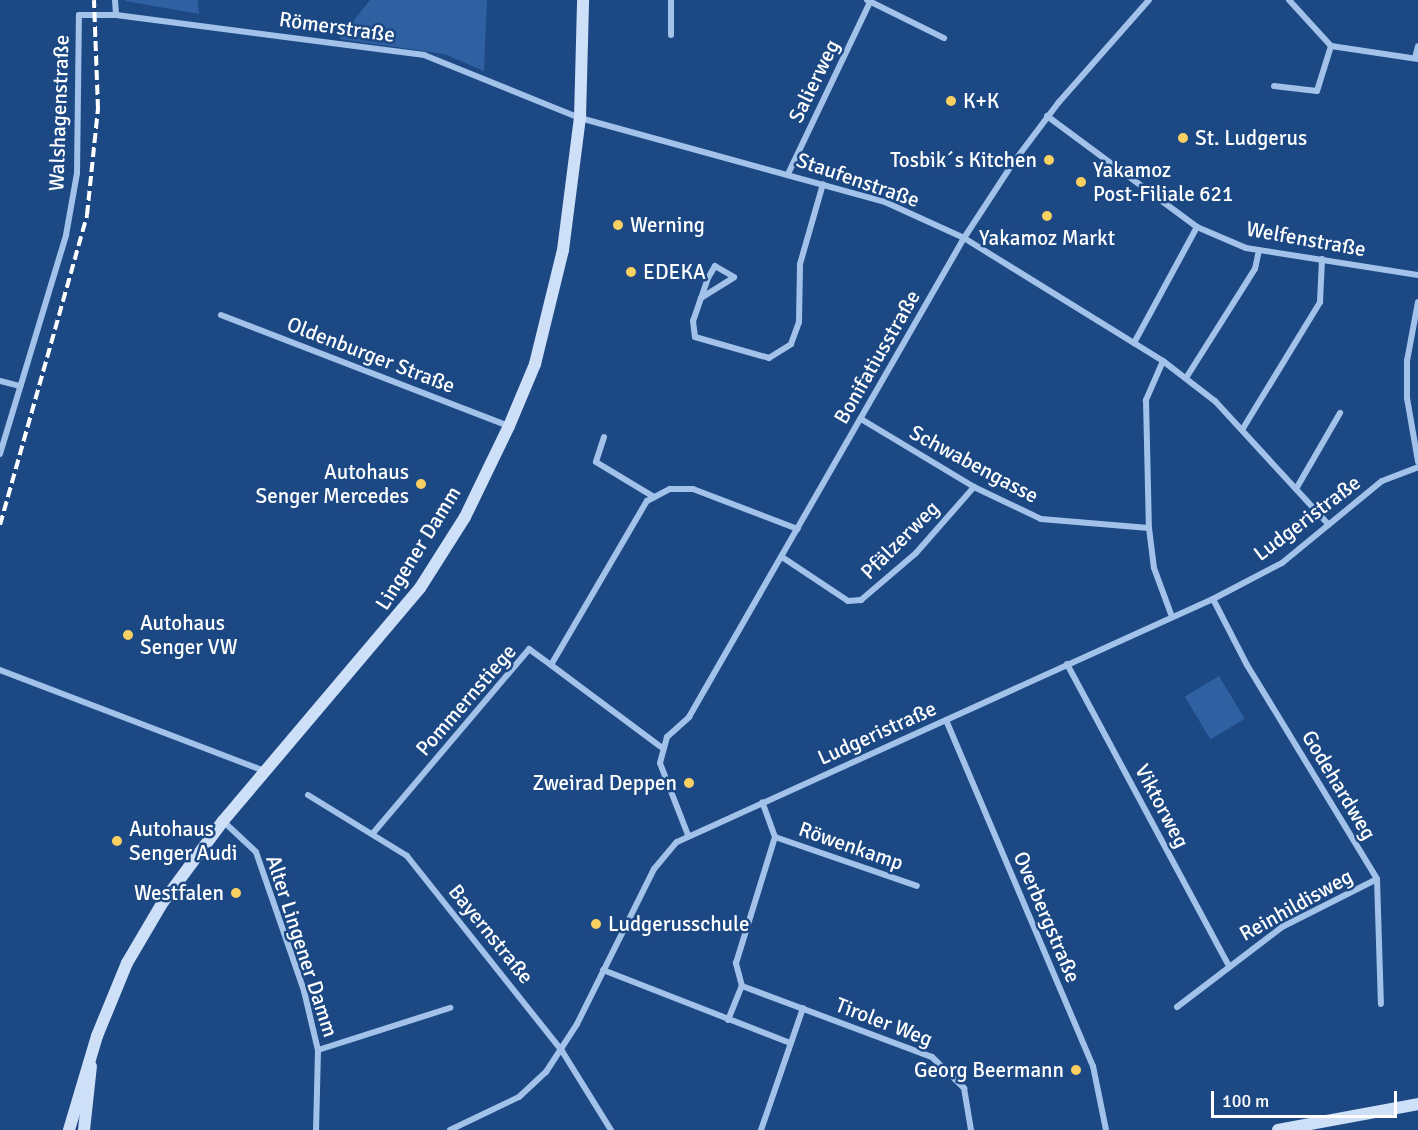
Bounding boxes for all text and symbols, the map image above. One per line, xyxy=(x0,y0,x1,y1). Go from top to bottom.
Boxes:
street label: Römerstraße xyxy=(277,6,397,48)
street label: Walshagenstraße xyxy=(44,34,74,192)
street label: Salierweg xyxy=(783,35,845,127)
place label: K+K xyxy=(963,88,999,114)
marker: K+K xyxy=(944,94,958,108)
place label: St. Ludgerus xyxy=(1195,125,1307,151)
marker: St. Ludgerus xyxy=(1176,131,1190,145)
street label: Staufenstraße xyxy=(793,147,923,213)
place label: Tosbik´s Kitchen xyxy=(890,147,1037,173)
marker: Tosbik´s Kitchen xyxy=(1042,153,1056,167)
place label: Yakamoz Post-Filiale 621 xyxy=(1093,157,1233,207)
marker: Yakamoz Post-Filiale 621 xyxy=(1074,175,1088,189)
marker: Yakamoz Markt xyxy=(1040,209,1054,223)
place label: Werning xyxy=(630,212,705,238)
street label: Welfenstraße xyxy=(1244,216,1368,262)
marker: Werning xyxy=(611,218,625,232)
place label: Yakamoz Markt xyxy=(979,225,1115,251)
place label: EDEKA xyxy=(643,259,706,285)
marker: EDEKA xyxy=(624,265,638,279)
street label: Bonifatiusstraße xyxy=(828,286,926,428)
street label: Oldenburger Straße xyxy=(283,311,459,399)
street label: Schwabengasse xyxy=(905,420,1043,508)
place label: Autohaus Senger Mercedes xyxy=(256,459,409,509)
street label: Ludgeristraße xyxy=(1249,470,1365,566)
marker: Autohaus Senger Mercedes xyxy=(414,477,428,491)
street label: Lingener Damm xyxy=(370,481,466,615)
street label: Pfälzerweg xyxy=(856,496,944,584)
place label: Autohaus Senger VW xyxy=(140,610,237,660)
marker: Autohaus Senger VW xyxy=(121,628,135,642)
street label: Pommernstiege xyxy=(411,639,521,761)
street label: Ludgeristraße xyxy=(814,696,940,770)
street label: Godehardweg xyxy=(1296,726,1382,844)
street label: Viktorweg xyxy=(1130,760,1194,852)
place label: Zweirad Deppen xyxy=(533,770,677,796)
marker: Zweirad Deppen xyxy=(682,776,696,790)
place label: Autohaus Senger Audi xyxy=(129,816,237,866)
street label: Röwenkamp xyxy=(795,816,907,876)
marker: Autohaus Senger Audi xyxy=(110,834,124,848)
street label: Overbergstraße xyxy=(1008,848,1086,986)
street label: Alter Lingener Damm xyxy=(261,852,343,1040)
street label: Reinhildisweg xyxy=(1235,864,1357,946)
street label: Bayernstraße xyxy=(443,879,539,989)
place label: Westfalen xyxy=(134,880,224,906)
marker: Westfalen xyxy=(229,886,243,900)
place label: Ludgerusschule xyxy=(608,911,750,937)
marker: Ludgerusschule xyxy=(589,917,603,931)
street label: Tiroler Weg xyxy=(832,992,936,1052)
place label: Georg Beermann xyxy=(914,1057,1064,1083)
marker: Georg Beermann xyxy=(1069,1063,1083,1077)
scale bar xyxy=(1214,1079,1400,1117)
text: 100 m xyxy=(1222,1090,1269,1112)

